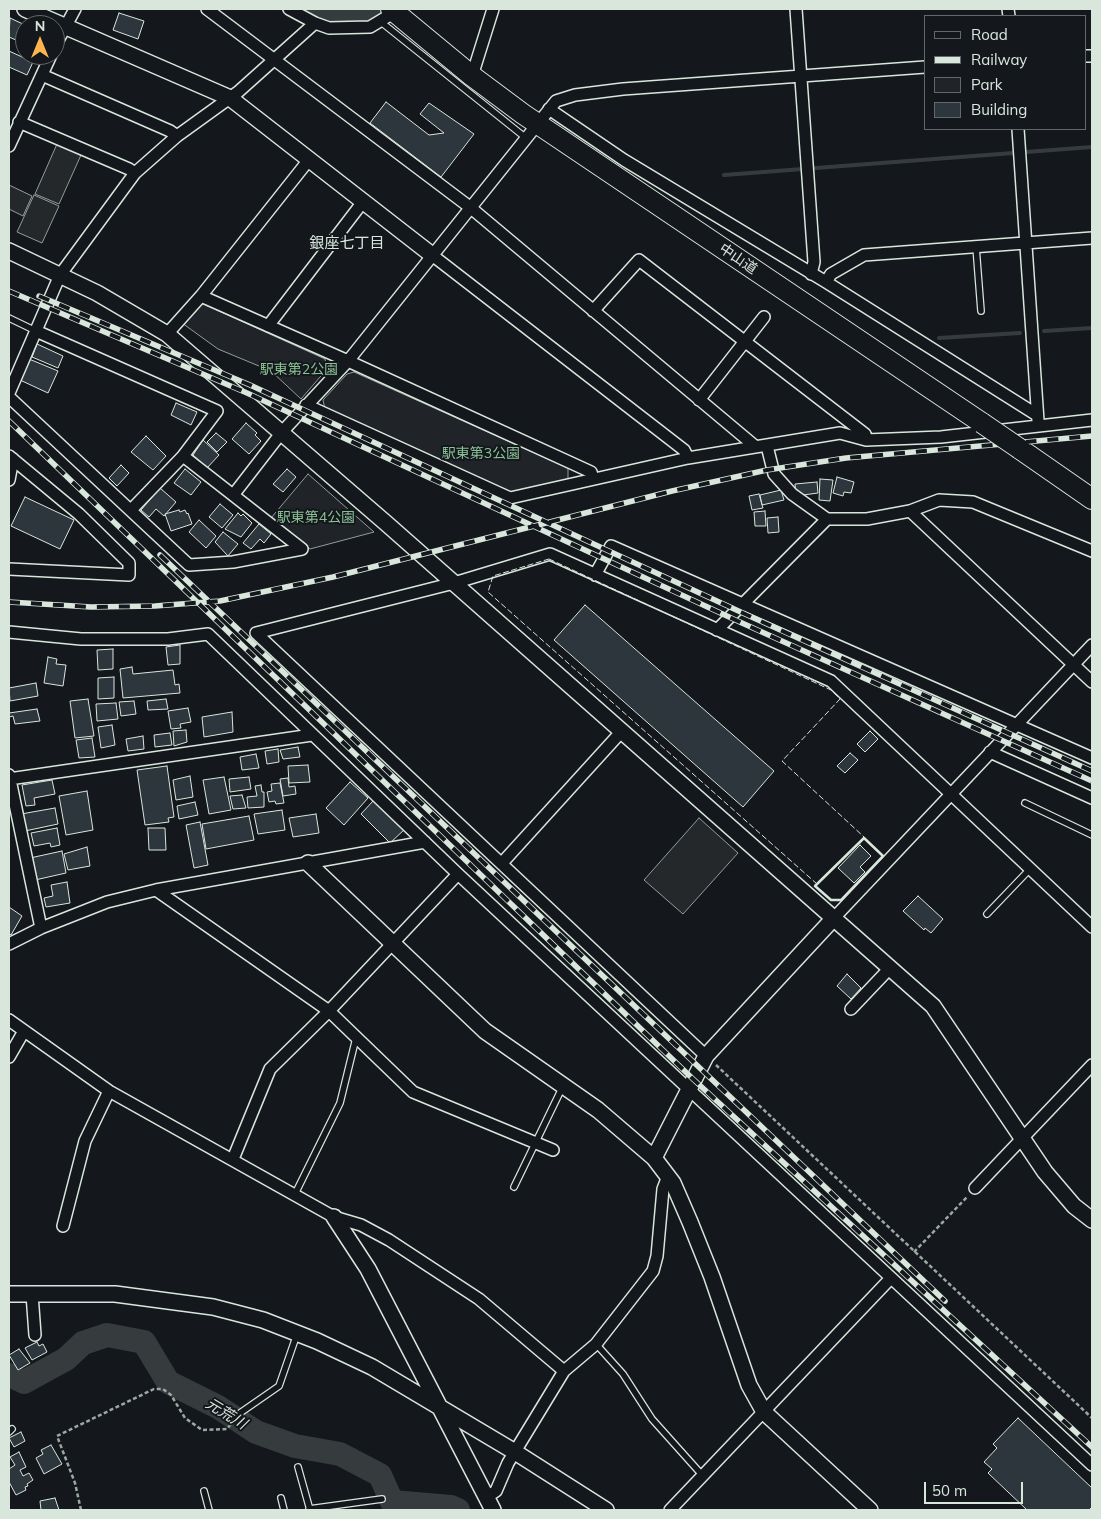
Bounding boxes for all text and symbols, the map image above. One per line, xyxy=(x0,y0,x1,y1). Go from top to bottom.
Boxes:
north arrow xyxy=(15,15,65,65)
legend xyxy=(924,15,1086,130)
text: N xyxy=(35,17,45,35)
text: Road xyxy=(971,25,1008,44)
text: Railway xyxy=(971,50,1027,69)
text: Park xyxy=(971,75,1003,94)
text: Building xyxy=(971,100,1027,119)
district label: 銀座七丁目 xyxy=(310,234,384,252)
street label: 中山道 xyxy=(716,240,760,278)
park label: 駅東第2公園 xyxy=(260,362,338,378)
park label: 駅東第3公園 xyxy=(442,446,520,462)
park label: 駅東第4公園 xyxy=(277,510,355,526)
water label: 元荒川 xyxy=(202,1395,250,1433)
scale bar xyxy=(926,1472,1025,1504)
text: 50 m xyxy=(932,1481,967,1500)

